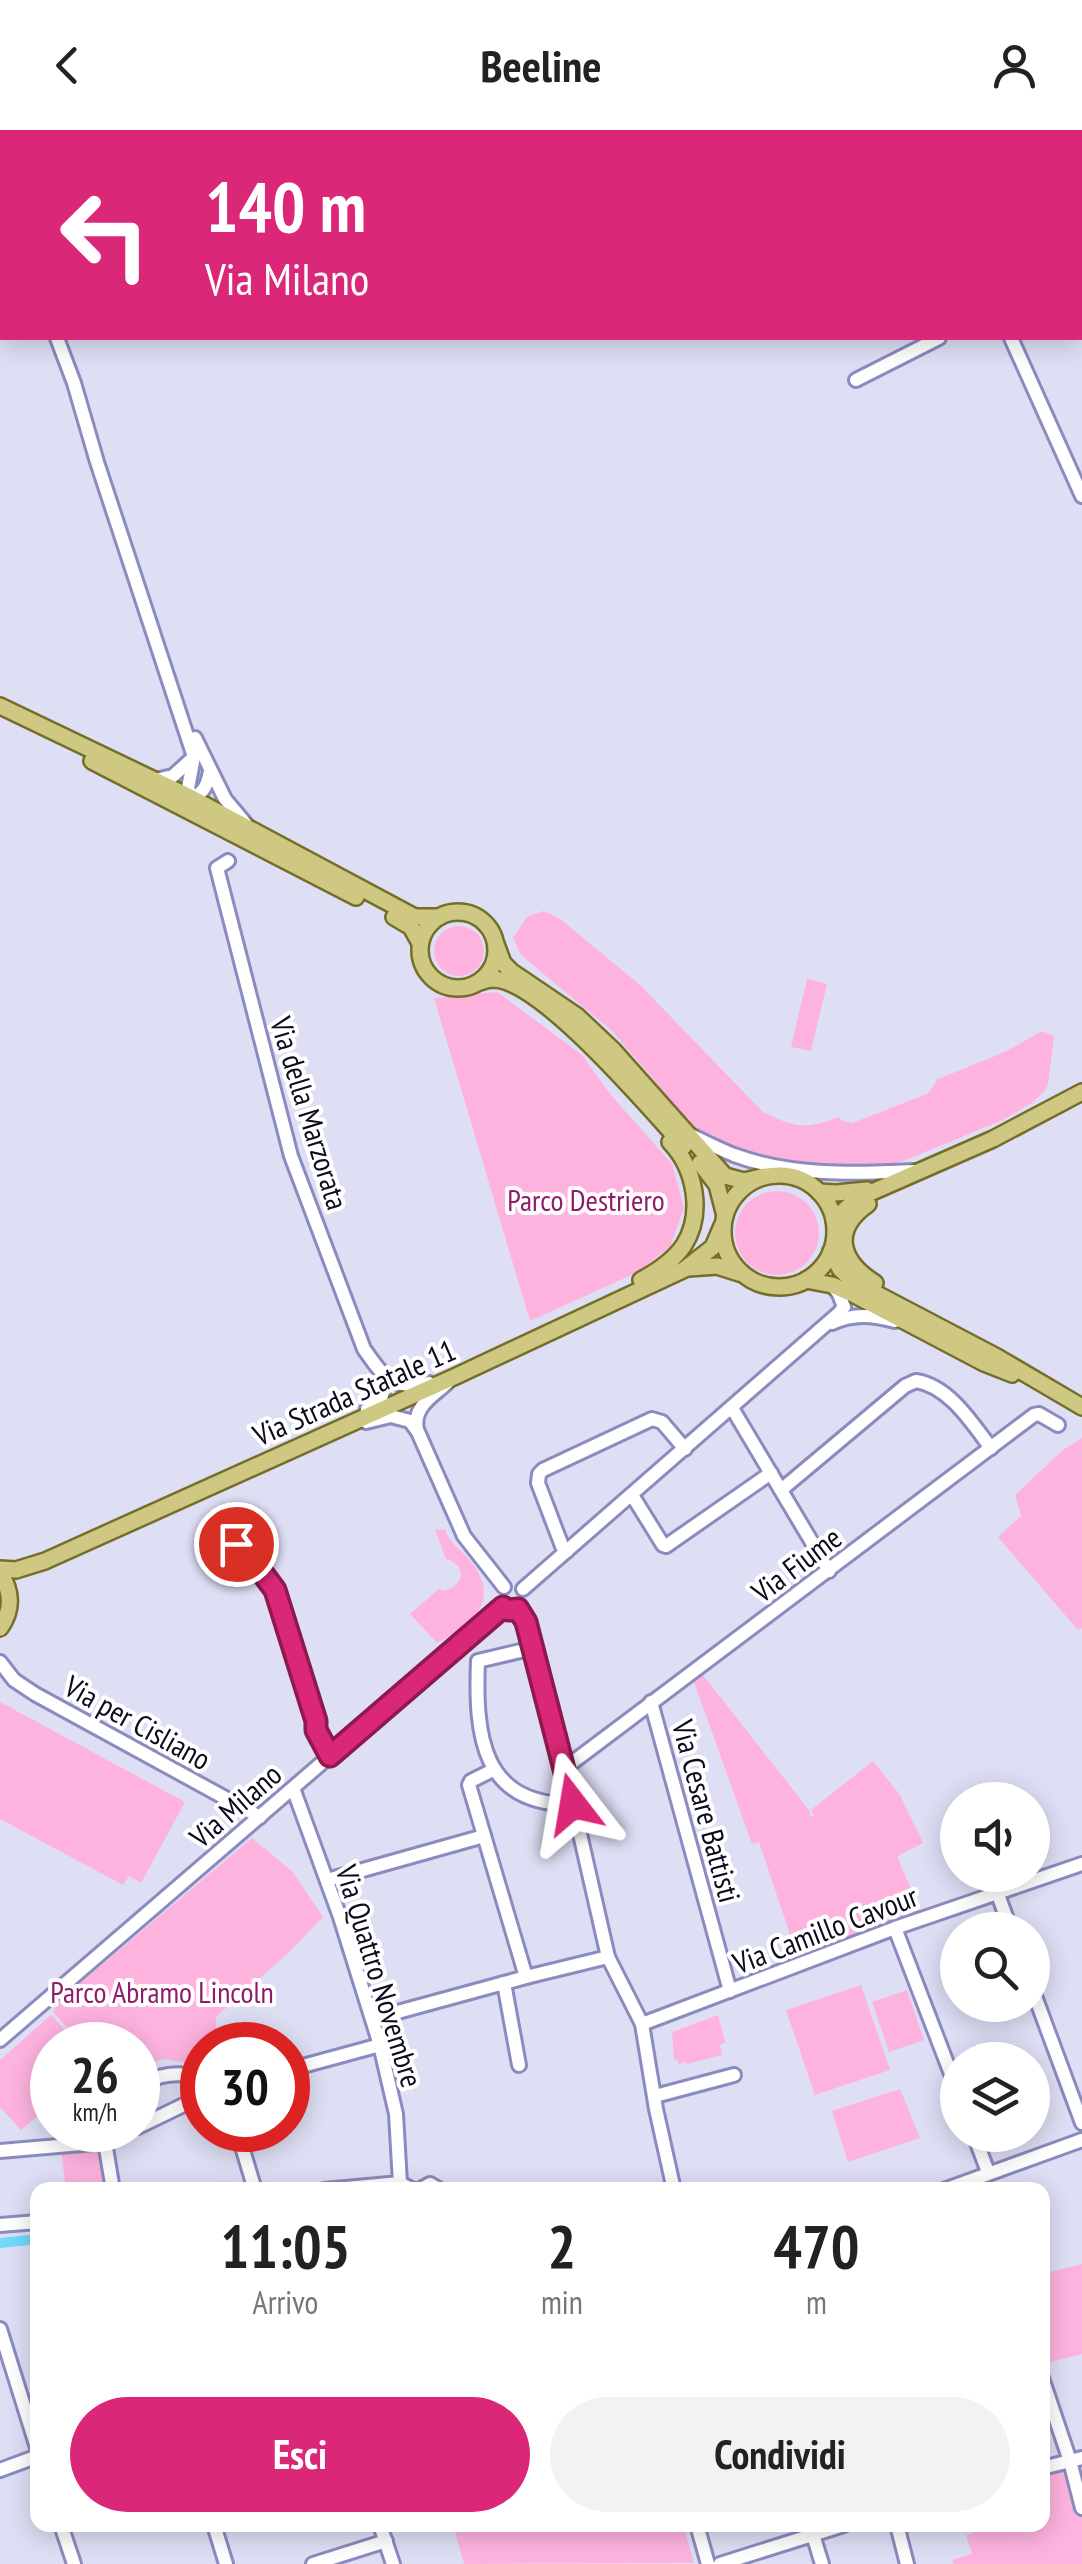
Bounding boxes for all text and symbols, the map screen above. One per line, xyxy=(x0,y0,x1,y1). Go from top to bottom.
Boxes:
text: Beeline xyxy=(480,36,602,94)
icon: back xyxy=(40,38,95,93)
icon: person xyxy=(987,38,1042,93)
text: 140 m xyxy=(205,161,366,251)
icon: left xyxy=(40,170,170,300)
text: Via Milano xyxy=(205,249,369,307)
street label: Via della Marzorata xyxy=(262,1011,358,1214)
park label: Parco Destriero xyxy=(507,1180,665,1219)
street label: Via Strada Statale 11 xyxy=(246,1330,461,1454)
pin xyxy=(194,1502,279,1587)
icon: arrive xyxy=(209,1517,264,1572)
street label: Via Fiume xyxy=(742,1518,849,1611)
street label: Via per Cisliano xyxy=(57,1665,218,1778)
street label: Via Cesare Battisti xyxy=(664,1715,750,1906)
position arrow xyxy=(521,1752,625,1856)
street label: Via Milano xyxy=(180,1754,289,1856)
map controls xyxy=(940,1782,1050,2152)
button: sound xyxy=(940,1782,1050,1892)
street label: Via Quattro Novembre xyxy=(327,1859,432,2092)
street label: Via Camillo Cavour xyxy=(726,1876,924,1982)
button: search xyxy=(940,1912,1050,2022)
park label: Parco Abramo Lincoln xyxy=(50,1972,274,2011)
speed limit sign: 30 xyxy=(180,2022,310,2152)
text: 26 xyxy=(71,2042,119,2107)
button: layers xyxy=(940,2042,1050,2152)
text: km/h xyxy=(73,2096,117,2128)
text: 11:05 xyxy=(221,2207,350,2285)
text: 2 xyxy=(548,2207,576,2285)
text: 470 xyxy=(773,2207,859,2285)
text: Arrivo xyxy=(253,2281,318,2323)
text: min xyxy=(541,2281,583,2323)
text: m xyxy=(806,2281,827,2323)
button: Esci xyxy=(70,2397,530,2512)
button: Condividi xyxy=(550,2397,1010,2512)

